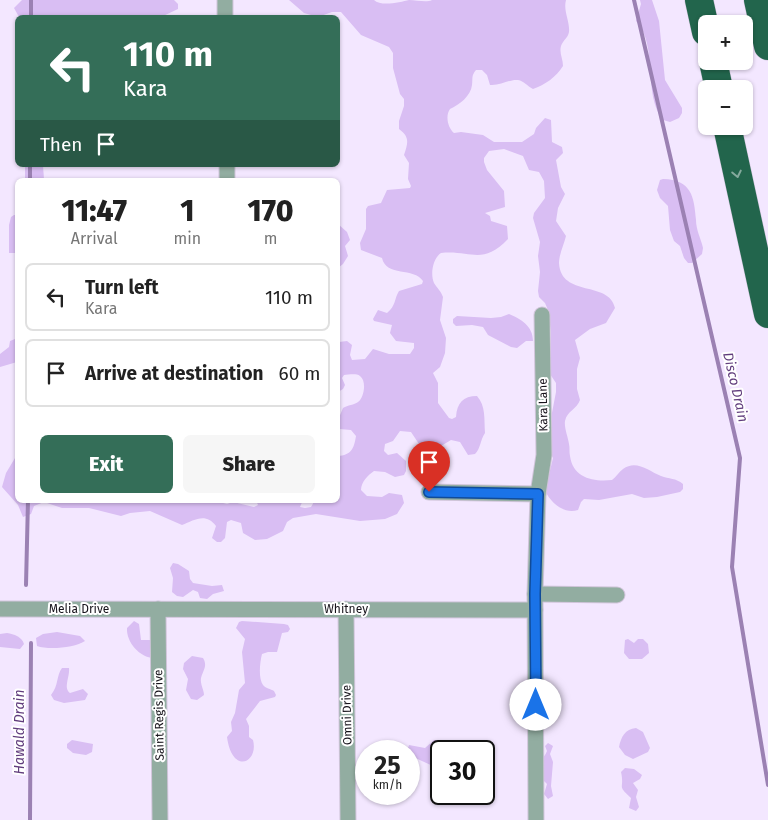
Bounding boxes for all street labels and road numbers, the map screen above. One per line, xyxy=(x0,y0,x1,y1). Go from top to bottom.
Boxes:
street label: Kara Lane xyxy=(536,378,550,432)
street label: Melia Drive xyxy=(49,602,109,616)
street label: Whitney xyxy=(324,602,368,616)
street label: Saint Regis Drive xyxy=(151,669,167,761)
street label: Omni Drive xyxy=(339,685,355,745)

